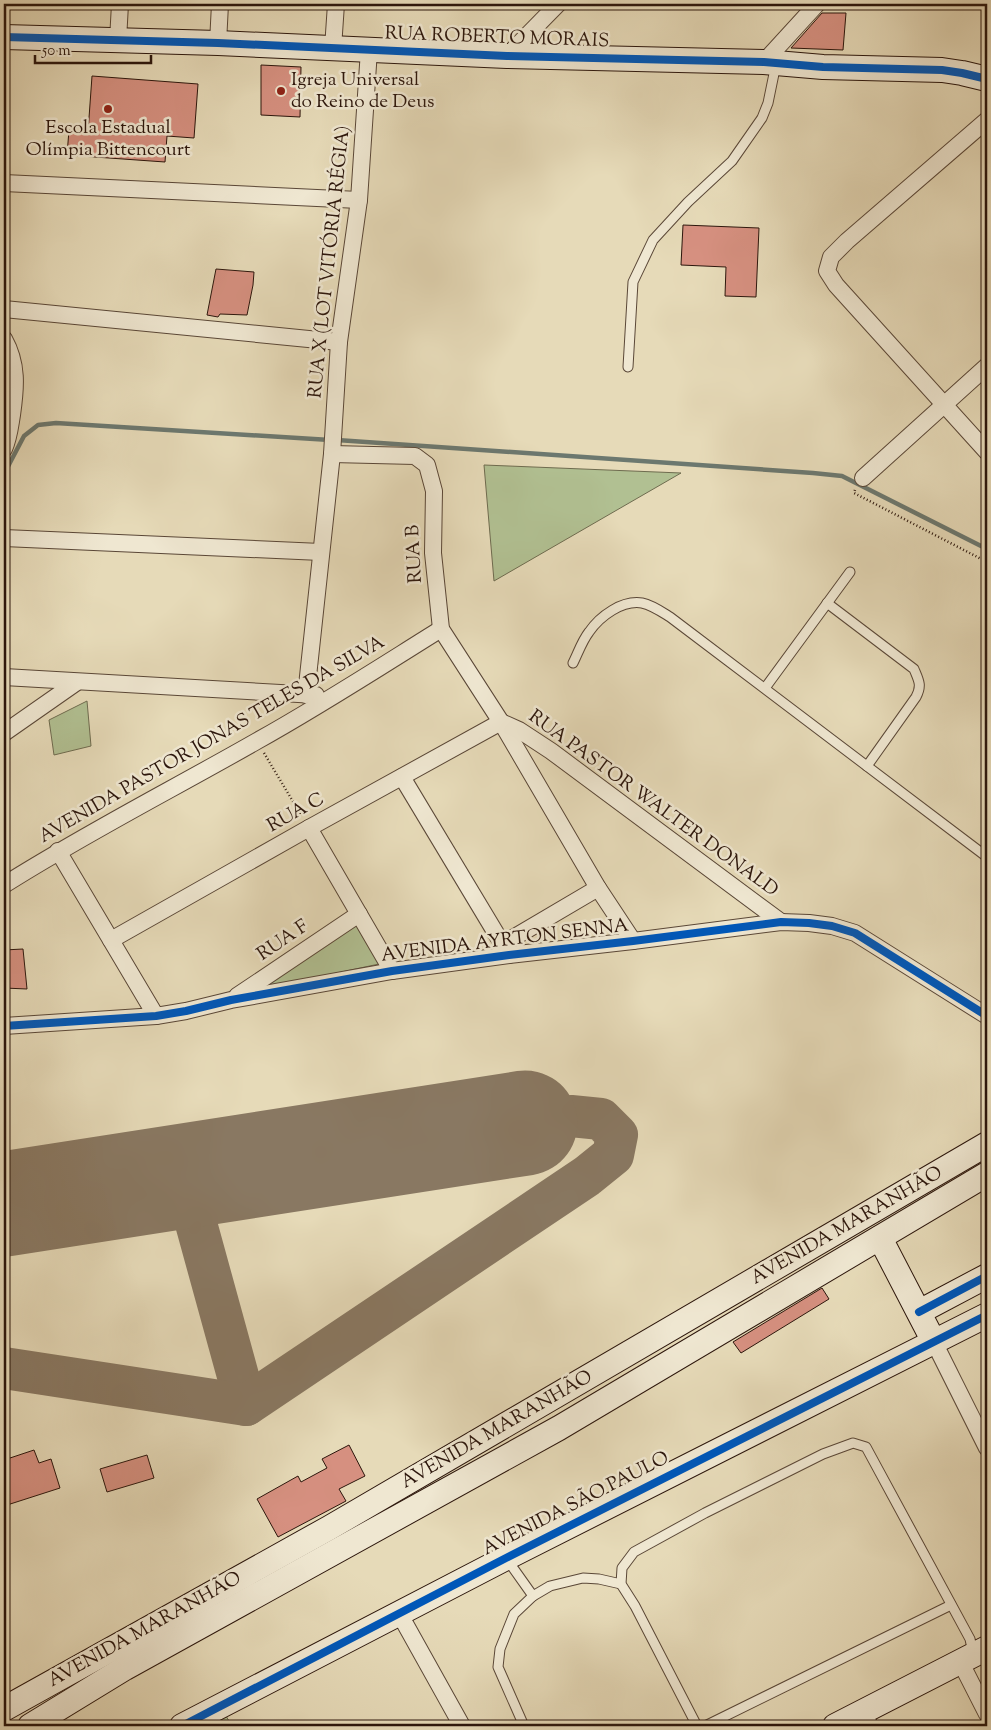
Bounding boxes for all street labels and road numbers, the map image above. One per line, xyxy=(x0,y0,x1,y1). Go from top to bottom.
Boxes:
street label: RUA ROBERTO MORAIS xyxy=(384,21,610,55)
street label: RUA X (LOT VITÓRIA RÉGIA) xyxy=(302,124,358,400)
street label: RUA B xyxy=(400,524,430,584)
street label: AVENIDA PASTOR JONAS TELES DA SILVA xyxy=(34,629,391,851)
street label: RUA PASTOR WALTER DONALD xyxy=(522,704,784,904)
street label: RUA C xyxy=(262,786,330,840)
street label: AVENIDA AYRTON SENNA xyxy=(380,912,631,970)
street label: RUA F xyxy=(252,914,315,968)
street label: AVENIDA MARANHÃO xyxy=(746,1160,948,1292)
street label: AVENIDA MARANHÃO xyxy=(396,1364,598,1496)
street label: AVENIDA SÃO PAULO xyxy=(478,1445,674,1563)
street label: AVENIDA MARANHÃO xyxy=(43,1565,247,1695)

